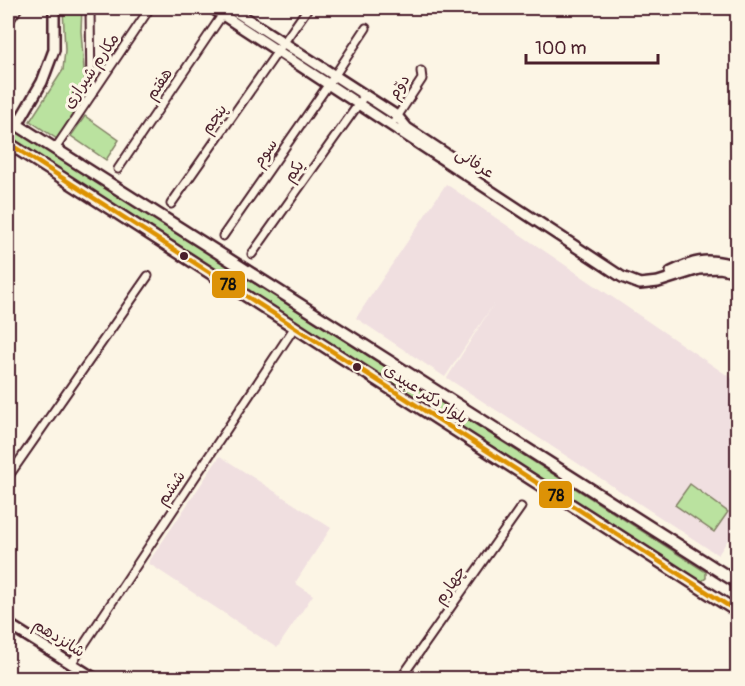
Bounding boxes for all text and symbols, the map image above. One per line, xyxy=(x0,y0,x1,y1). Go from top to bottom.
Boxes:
scale bar xyxy=(526,27,658,65)
street label: مکارم شیرازی xyxy=(58,29,125,114)
text: 100 m xyxy=(535,37,587,60)
street label: هفتم xyxy=(141,64,179,105)
street label: دوّم xyxy=(384,71,416,104)
street label: پنجم xyxy=(197,100,233,139)
street label: سوم xyxy=(248,135,284,172)
street label: عرفانی xyxy=(452,143,498,183)
street label: یکم xyxy=(279,156,310,187)
unlabelled marker xyxy=(178,250,190,262)
line badge: 78 xyxy=(211,270,246,299)
text: 78 xyxy=(220,275,236,295)
street label: بلوار دکتر عبیدی xyxy=(380,359,472,429)
unlabelled marker xyxy=(351,361,363,373)
street label: ششم xyxy=(152,467,192,510)
line badge: 78 xyxy=(538,480,573,509)
text: 78 xyxy=(548,486,564,506)
street label: چهارم xyxy=(430,562,472,609)
street label: شانزدهم xyxy=(28,614,89,663)

